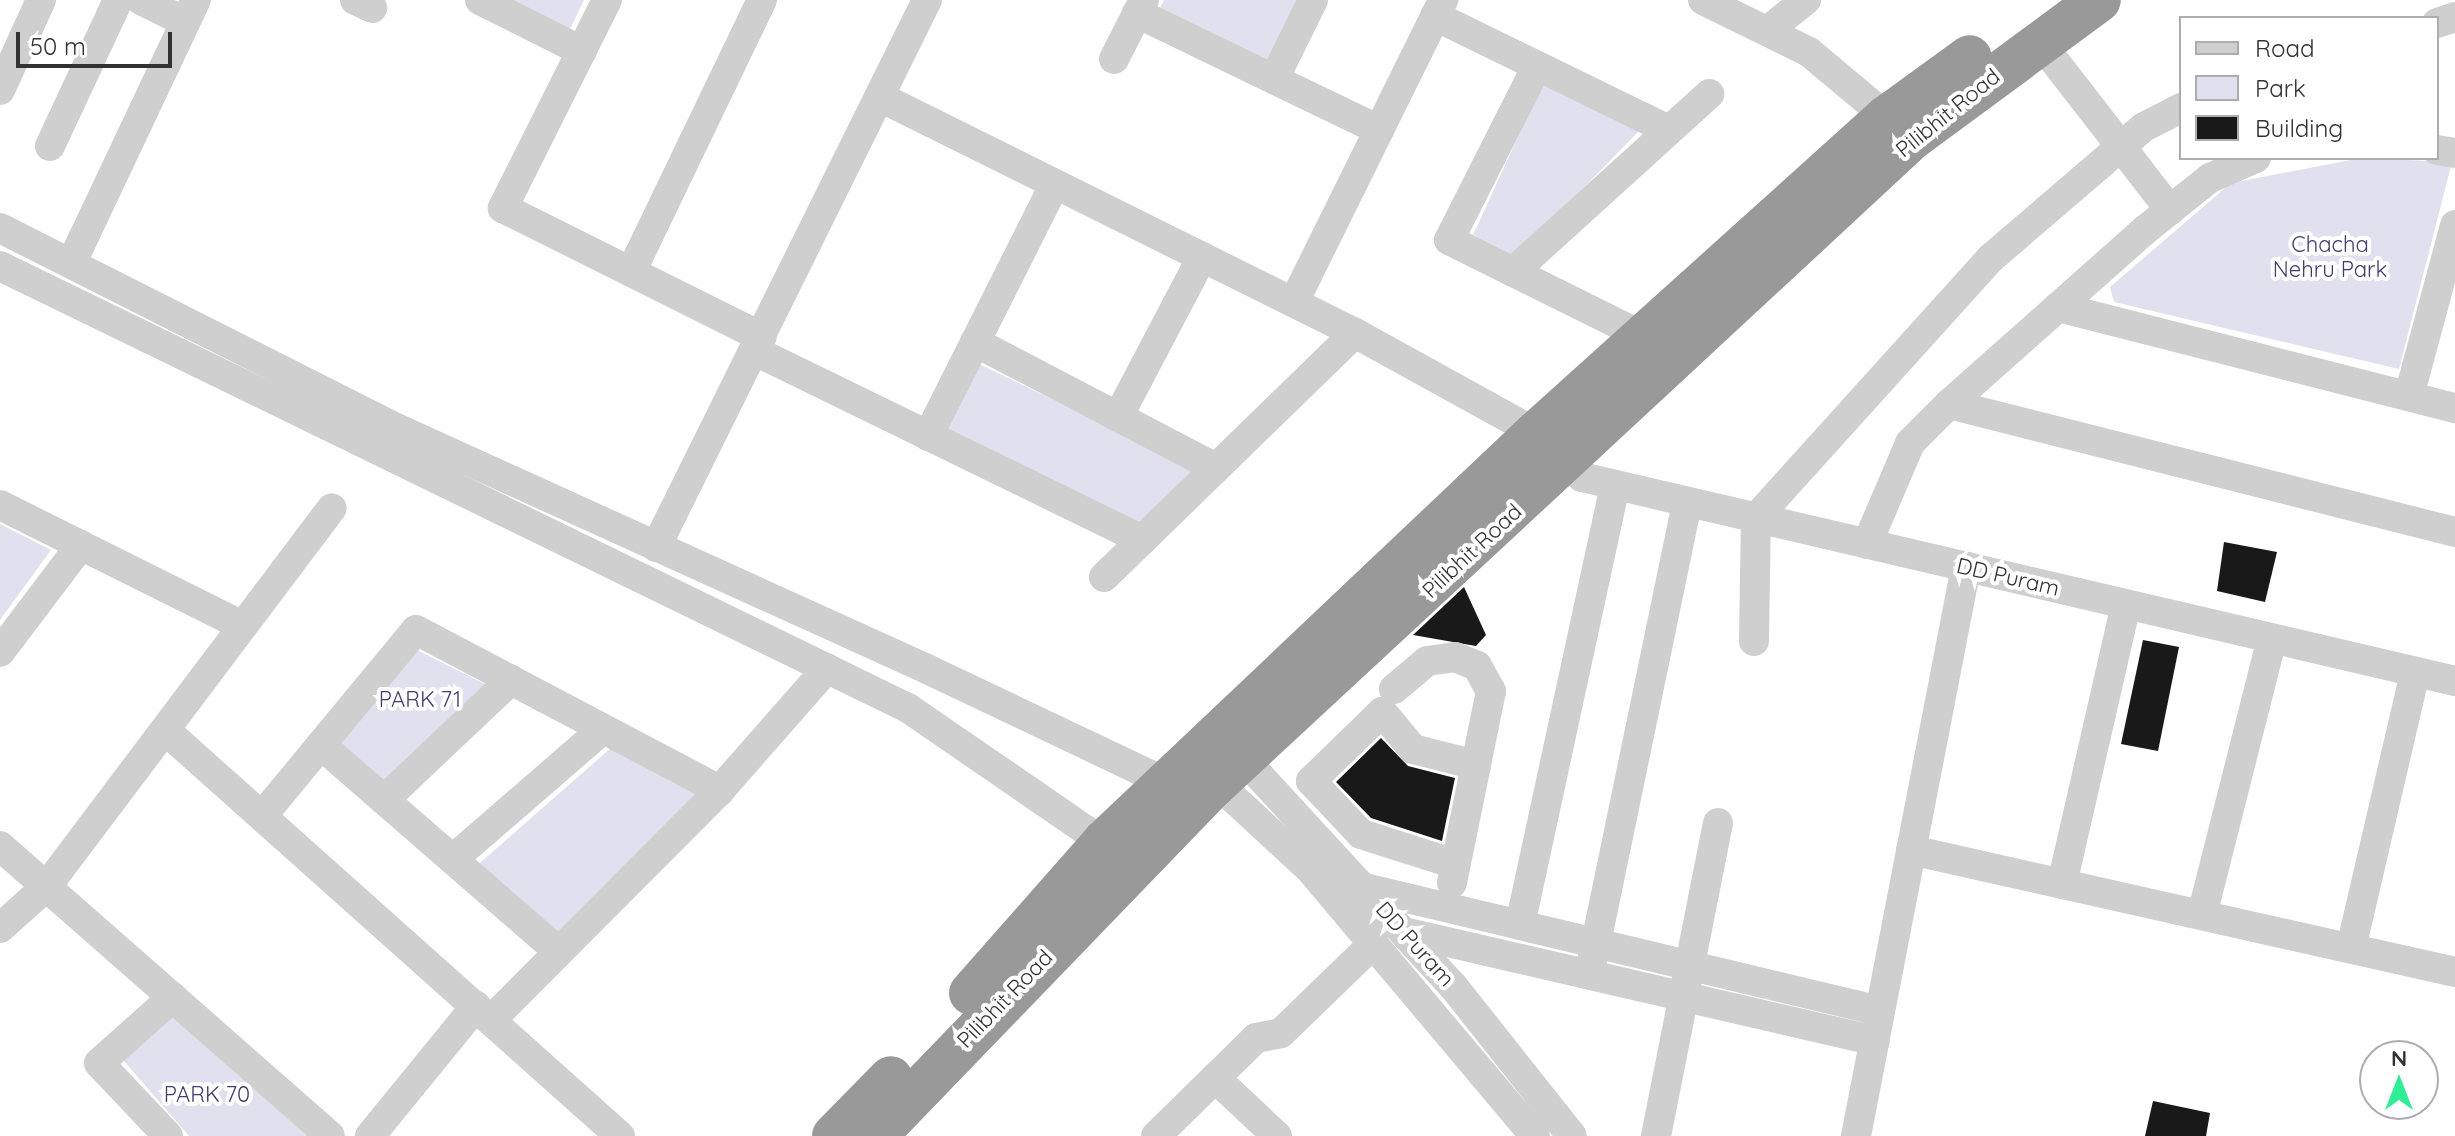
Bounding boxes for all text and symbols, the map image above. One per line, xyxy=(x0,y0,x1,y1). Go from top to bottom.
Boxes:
scale bar xyxy=(20,16,176,66)
legend xyxy=(2179,16,2439,160)
text: 50 m xyxy=(30,31,86,61)
text: Road xyxy=(2255,33,2315,63)
street label: Pilibhit Road xyxy=(1891,63,2005,163)
text: Park xyxy=(2255,73,2306,103)
text: Building xyxy=(2255,113,2343,143)
park label: Chacha Nehru Park xyxy=(2273,231,2387,282)
street label: Pilibhit Road xyxy=(1417,498,1527,604)
street label: DD Puram xyxy=(1954,552,2062,602)
park label: PARK 71 xyxy=(379,687,461,713)
street label: DD Puram xyxy=(1370,896,1460,992)
street label: Pilibhit Road xyxy=(952,944,1058,1054)
north arrow xyxy=(2359,1040,2439,1120)
text: N xyxy=(2391,1044,2407,1072)
park label: PARK 70 xyxy=(164,1082,250,1108)

